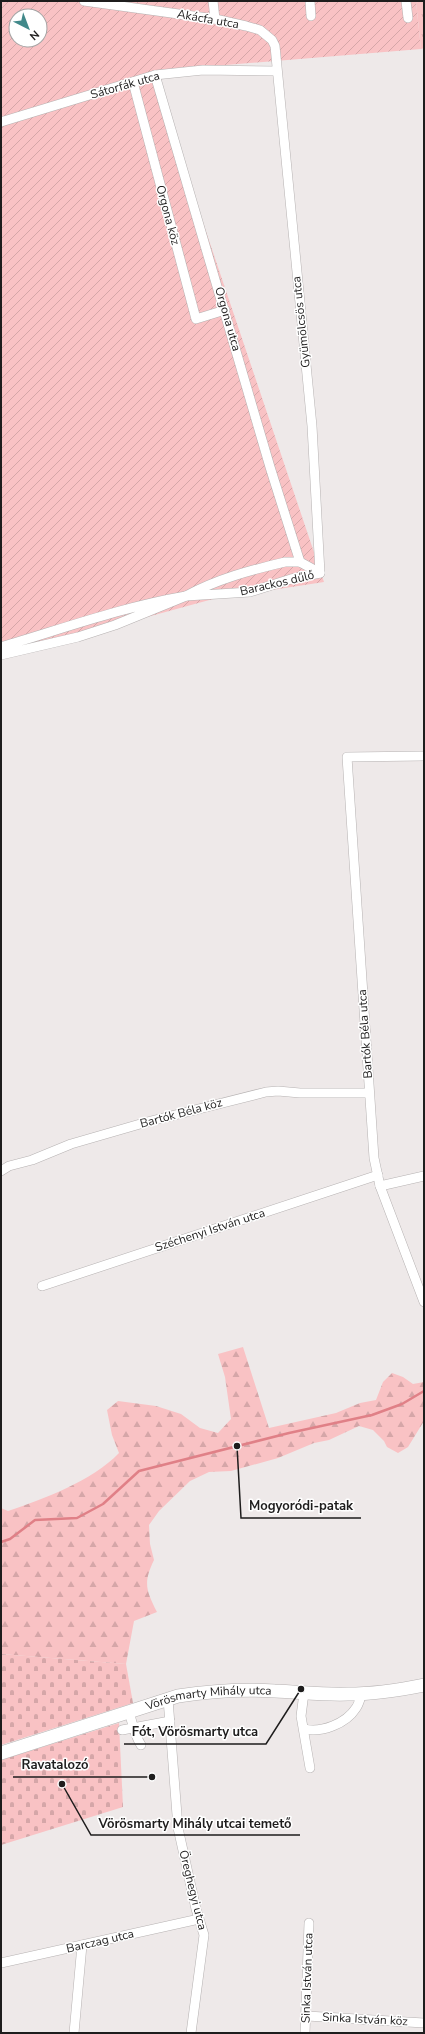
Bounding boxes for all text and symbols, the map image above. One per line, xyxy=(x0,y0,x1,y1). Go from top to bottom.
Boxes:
street label: Akácfa utca xyxy=(176,6,240,32)
north arrow xyxy=(8,8,48,48)
text: N xyxy=(26,27,42,43)
street label: Sátorfák utca xyxy=(89,67,161,103)
street label: Orgona köz xyxy=(152,183,184,247)
street label: Gyümölcsös utca xyxy=(288,276,314,368)
street label: Orgona utca xyxy=(211,285,245,353)
street label: Barackos dűlő xyxy=(238,567,316,599)
street label: Bartók Béla utca xyxy=(354,989,376,1079)
street label: Bartók Béla köz xyxy=(138,1094,224,1132)
street label: Széchenyi István utca xyxy=(153,1205,267,1255)
callout: Mogyoródi-patak xyxy=(241,1493,361,1518)
text: Mogyoródi-patak xyxy=(249,1497,354,1515)
street label: Vörösmarty Mihály utca xyxy=(143,1682,272,1714)
callout: Fót, Vörösmarty utca xyxy=(124,1719,266,1744)
text: Fót, Vörösmarty utca xyxy=(132,1723,258,1741)
callout: Ravatalozó xyxy=(13,1752,96,1777)
text: Ravatalozó xyxy=(22,1756,88,1774)
callout: Vörösmarty Mihály utcai temető xyxy=(91,1810,300,1835)
text: Vörösmarty Mihály utcai temető xyxy=(97,1815,292,1833)
street label: Öreghegyi utca xyxy=(175,1848,211,1932)
street label: Barczag utca xyxy=(65,1925,135,1957)
street label: Sinka István utca xyxy=(297,1932,317,2024)
street label: Sinka István köz xyxy=(322,2009,409,2029)

